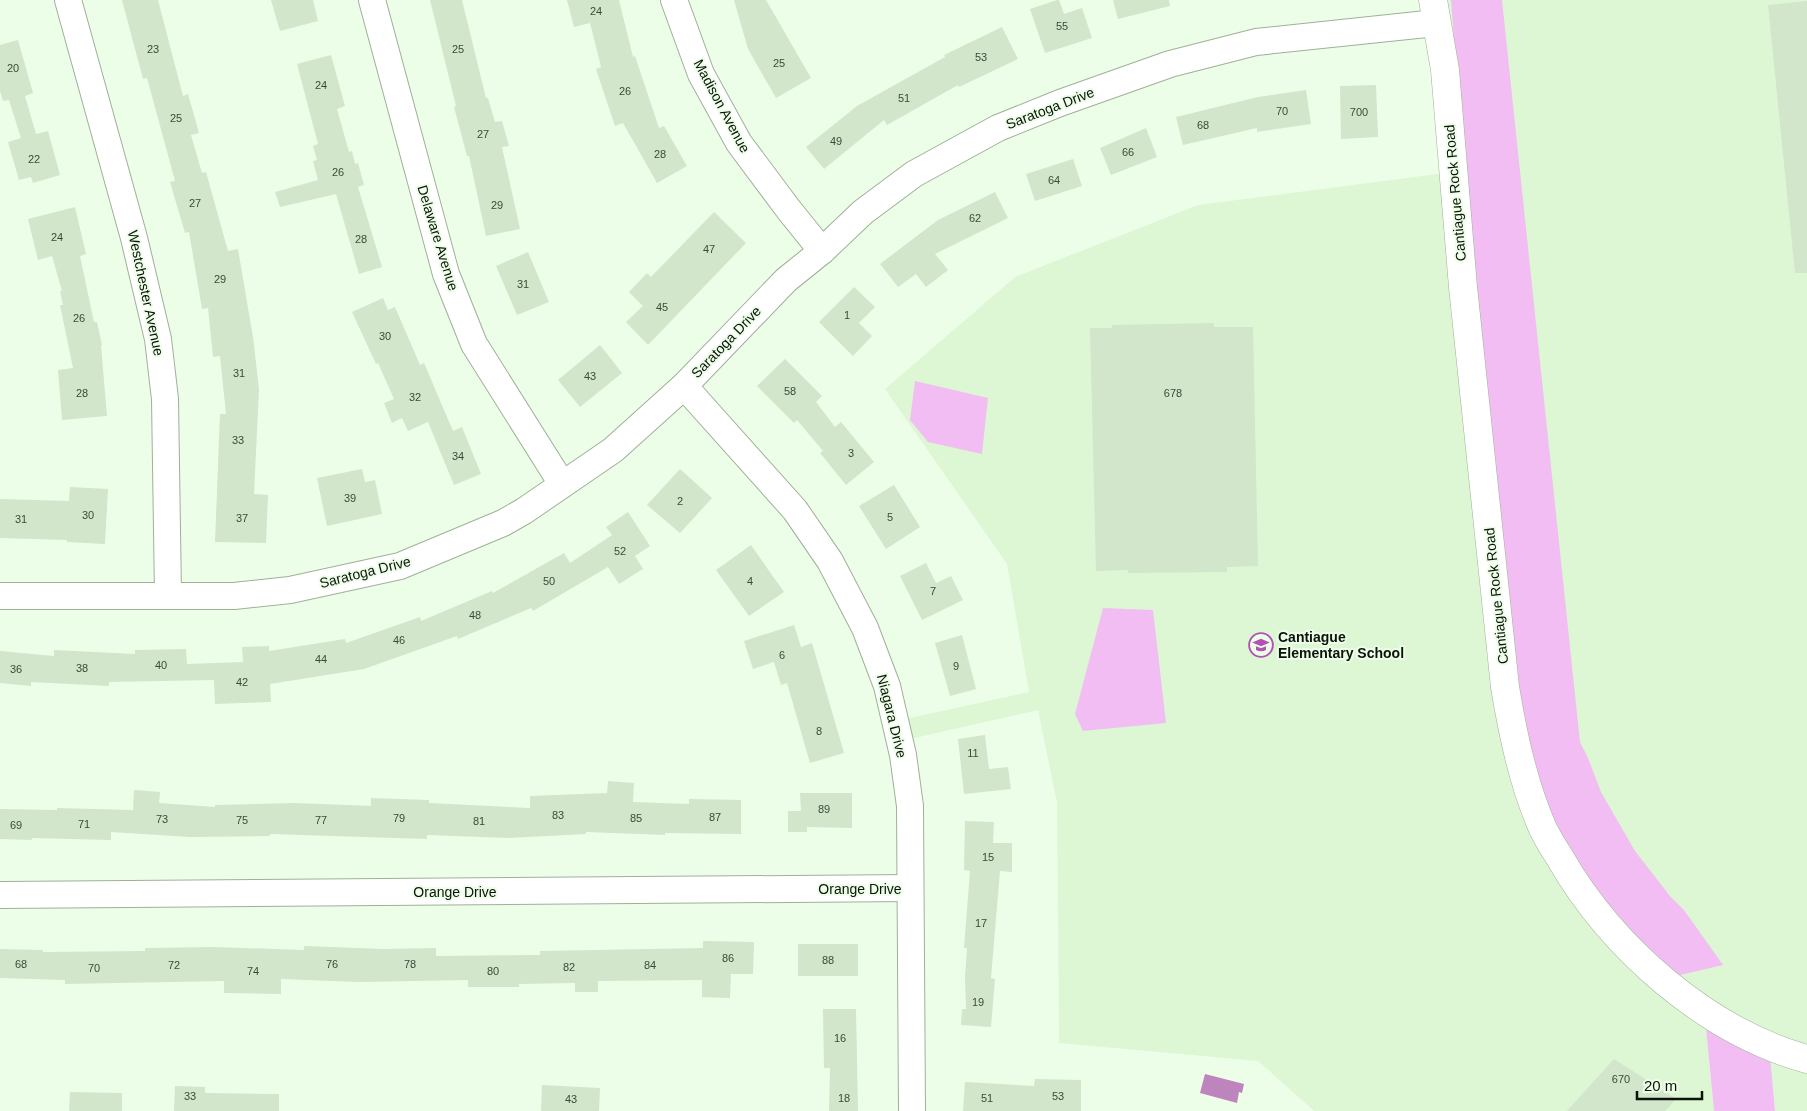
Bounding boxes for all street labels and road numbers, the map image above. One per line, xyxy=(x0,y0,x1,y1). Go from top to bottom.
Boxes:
street label: Madison Avenue xyxy=(691,57,753,156)
street label: Saratoga Drive xyxy=(1004,84,1097,132)
street label: Cantiague Rock Road xyxy=(1441,124,1469,262)
street label: Delaware Avenue xyxy=(414,183,462,293)
street label: Westchester Avenue xyxy=(125,229,167,357)
street label: Saratoga Drive xyxy=(688,303,764,381)
street label: Cantiague Rock Road xyxy=(1481,527,1511,665)
street label: Saratoga Drive xyxy=(318,553,412,591)
street label: Niagara Drive xyxy=(874,673,910,760)
street label: Orange Drive xyxy=(818,881,902,897)
street label: Orange Drive xyxy=(413,884,497,900)

